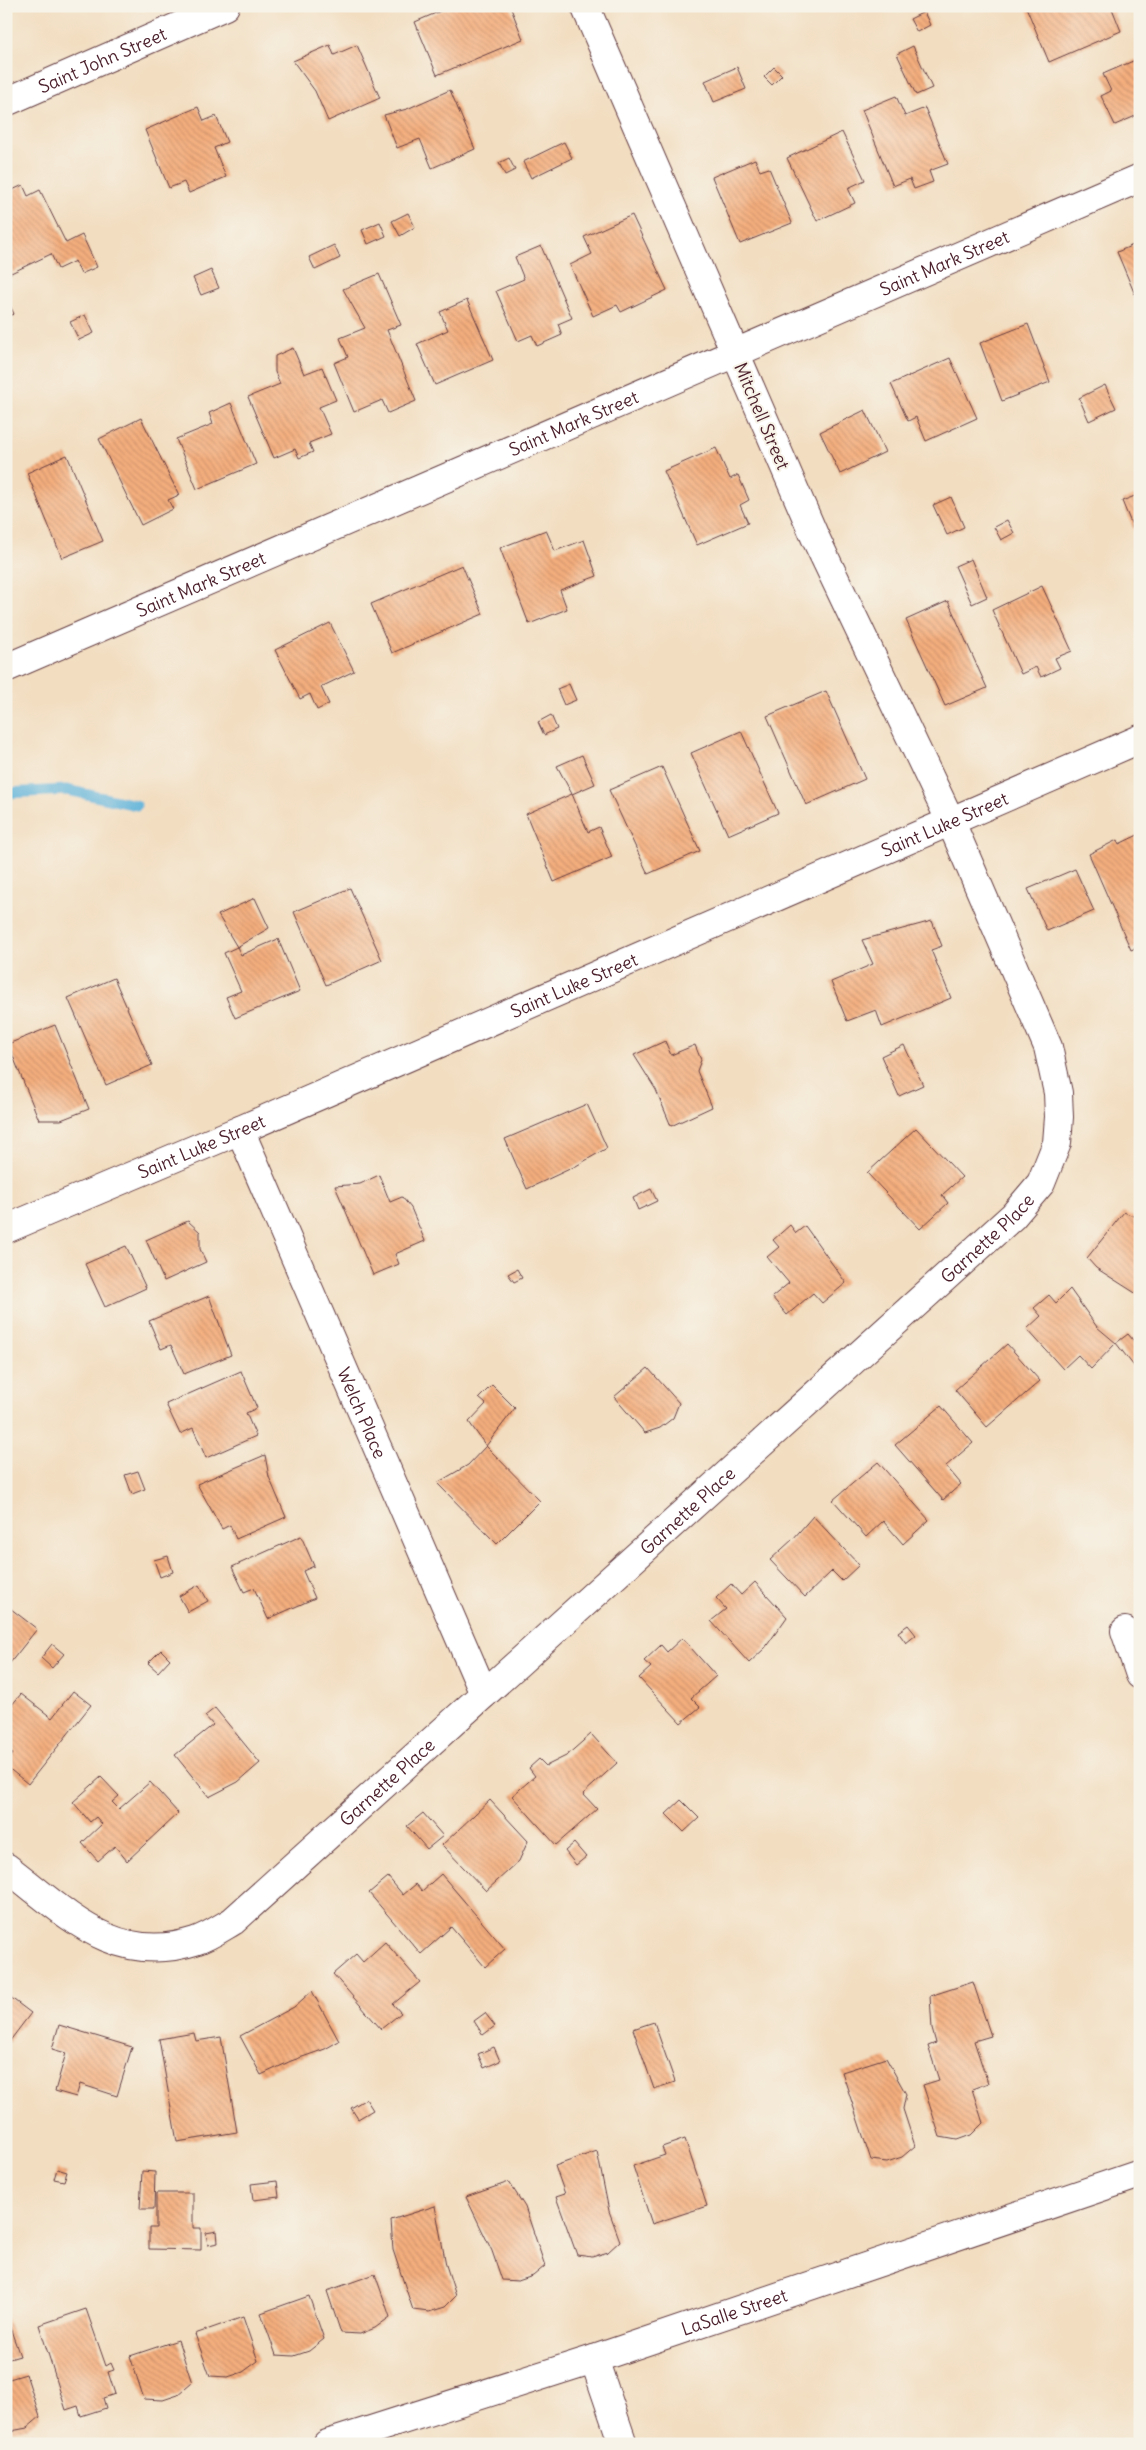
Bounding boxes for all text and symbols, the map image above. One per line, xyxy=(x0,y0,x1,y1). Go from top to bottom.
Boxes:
street label: Saint John Street xyxy=(35,22,170,98)
street label: Saint Mark Street xyxy=(876,225,1012,301)
street label: Mitchell Street xyxy=(729,359,795,473)
street label: Saint Mark Street xyxy=(505,385,642,461)
street label: Saint Mark Street xyxy=(132,546,269,622)
street label: Saint Luke Street xyxy=(877,786,1011,862)
street label: Saint Luke Street xyxy=(507,947,641,1023)
street label: Saint Luke Street xyxy=(134,1109,268,1184)
street label: Garnette Place xyxy=(935,1189,1039,1288)
street label: Welch Place xyxy=(332,1364,392,1462)
street label: Garnette Place xyxy=(635,1462,740,1559)
street label: Garnette Place xyxy=(334,1733,439,1831)
street label: LaSalle Street xyxy=(678,2283,790,2340)

